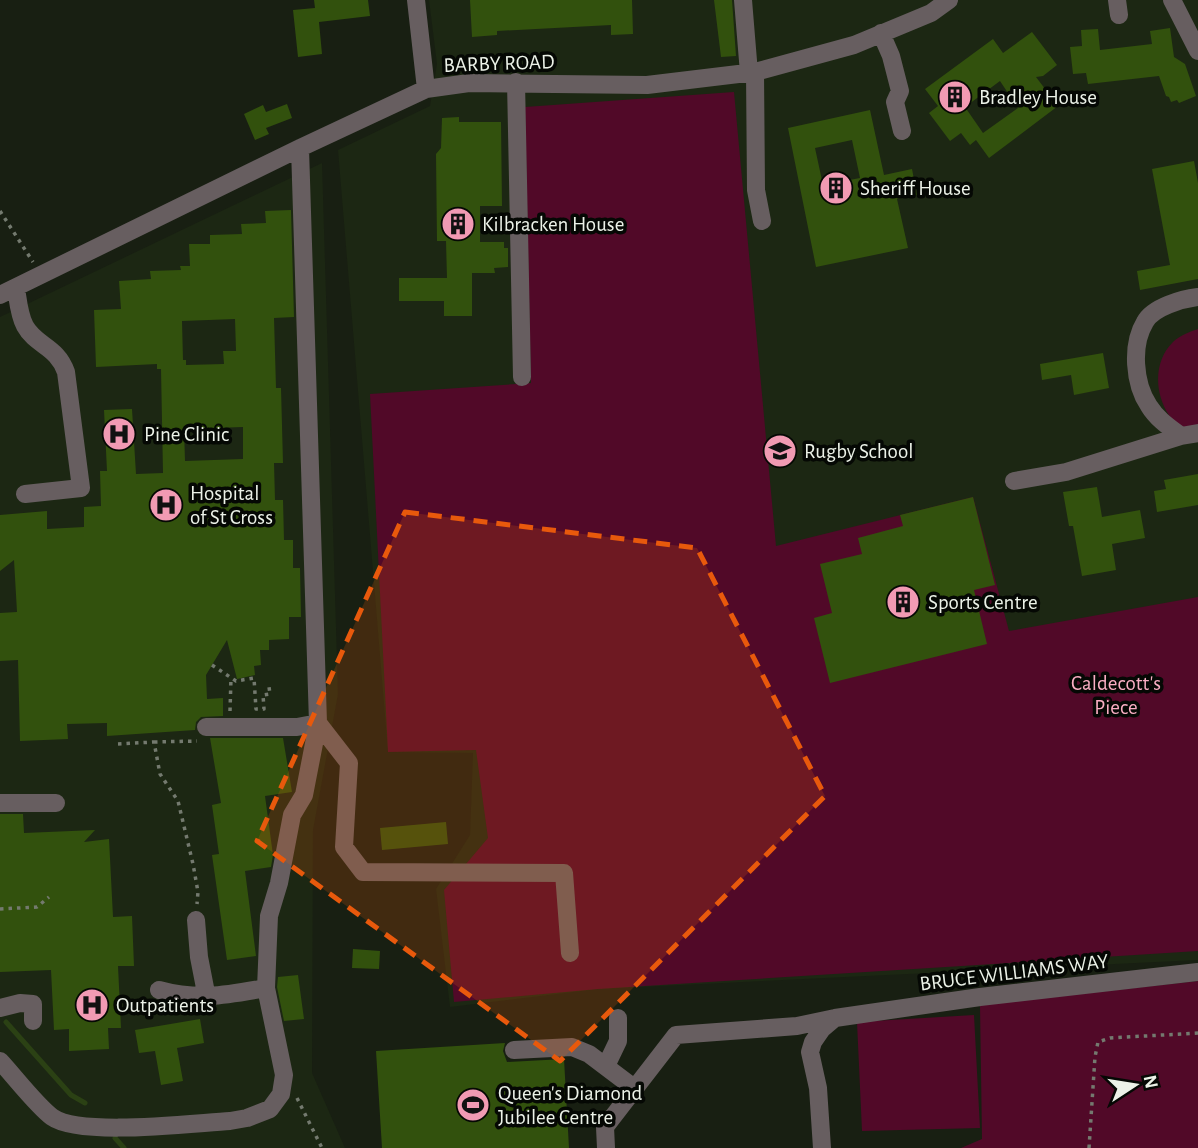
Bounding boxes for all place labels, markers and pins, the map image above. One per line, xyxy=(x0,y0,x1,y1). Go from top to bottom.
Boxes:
building icon: Bradley House xyxy=(936,78,974,116)
place label: Bradley House xyxy=(979,87,1097,108)
building icon: Sheriff House xyxy=(817,169,855,207)
place label: Sheriff House xyxy=(860,178,971,199)
building icon: Kilbracken House xyxy=(439,205,477,243)
place label: Kilbracken House xyxy=(482,214,624,235)
hospital icon: Pine Clinic xyxy=(100,415,138,453)
place label: Pine Clinic xyxy=(144,424,229,445)
school or university icon: Rugby School xyxy=(761,432,799,470)
place label: Rugby School xyxy=(804,441,913,462)
place label: Hospital of St Cross xyxy=(190,483,273,528)
hospital icon: Hospital of St Cross xyxy=(147,486,185,524)
building icon: Sports Centre xyxy=(884,583,922,621)
place label: Sports Centre xyxy=(928,592,1038,613)
hospital icon: Outpatients xyxy=(73,986,111,1024)
place label: Outpatients xyxy=(116,995,214,1016)
place label: Queen's Diamond Jubilee Centre xyxy=(498,1083,643,1128)
sports icon: Queen's Diamond Jubilee Centre xyxy=(454,1086,492,1124)

